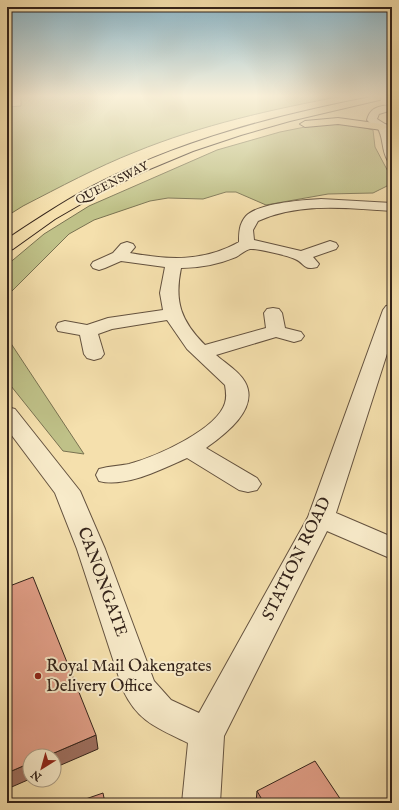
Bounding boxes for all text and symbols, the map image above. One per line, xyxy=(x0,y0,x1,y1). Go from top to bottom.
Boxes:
street label: QUEENSWAY xyxy=(73,158,152,208)
street label: STATION ROAD xyxy=(258,494,336,624)
street label: CANONGATE xyxy=(72,524,132,640)
place label: Royal Mail Oakengates Delivery Office xyxy=(46,656,212,697)
marker: Royal Mail Oakengates Delivery Office xyxy=(33,671,43,681)
north arrow xyxy=(22,748,62,788)
text: N xyxy=(28,766,45,784)

